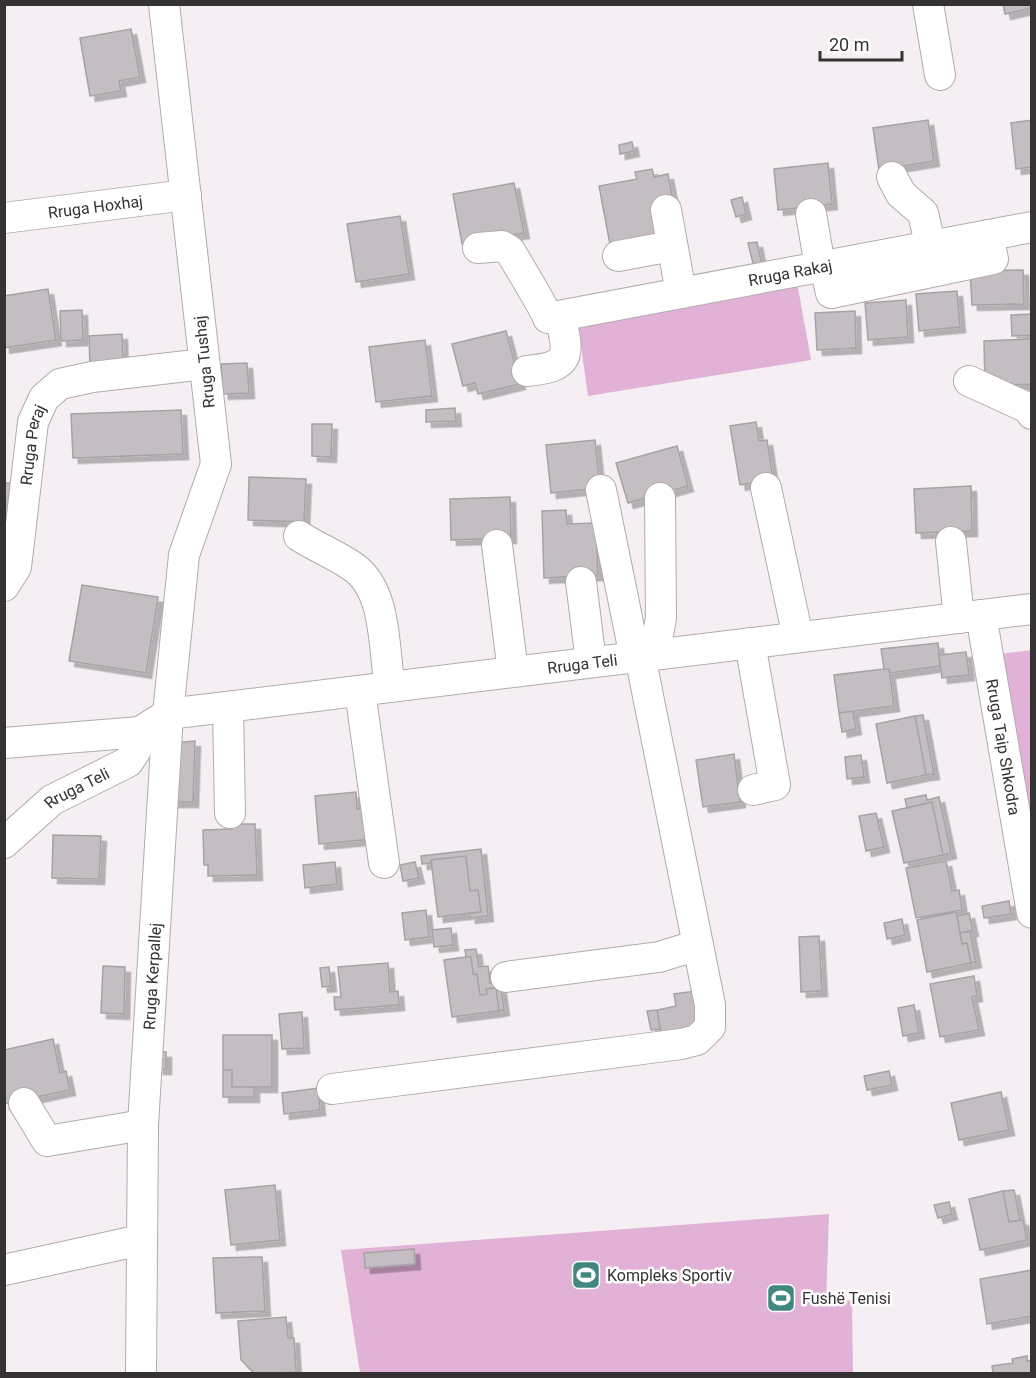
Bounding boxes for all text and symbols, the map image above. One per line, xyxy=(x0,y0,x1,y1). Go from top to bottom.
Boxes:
scale bar xyxy=(820,24,902,62)
text: 20 m xyxy=(829,34,869,55)
street label: Rruga Hoxhaj xyxy=(47,192,144,222)
street label: Rruga Rakaj xyxy=(747,256,834,290)
street label: Rruga Tushaj xyxy=(190,315,219,409)
street label: Rruga Peraj xyxy=(17,401,50,486)
street label: Rruga Teli xyxy=(546,650,619,678)
street label: Rruga Taip Shkodra xyxy=(982,678,1024,817)
street label: Rruga Teli xyxy=(40,764,113,813)
street label: Rruga Kerpallej xyxy=(140,922,165,1030)
sports icon: Kompleks Sportiv xyxy=(570,1259,602,1291)
place label: Kompleks Sportiv xyxy=(607,1266,732,1285)
sports icon: Fushë Tenisi xyxy=(765,1282,797,1314)
place label: Fushë Tenisi xyxy=(802,1289,891,1308)

